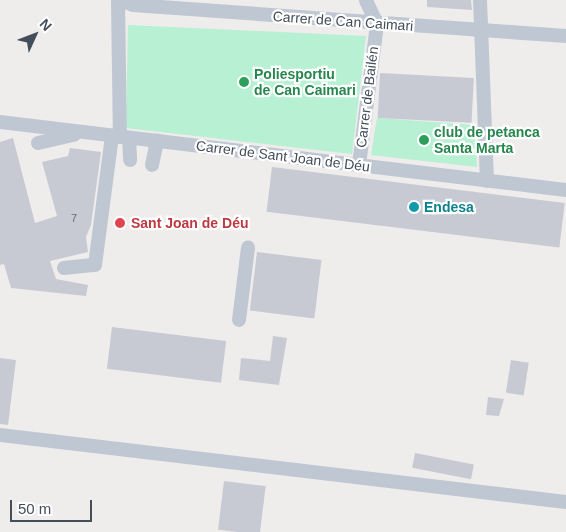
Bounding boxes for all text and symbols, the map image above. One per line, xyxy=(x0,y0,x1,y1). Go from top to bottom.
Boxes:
street label: Carrer de Can Caimari xyxy=(272,8,414,34)
north arrow xyxy=(10,10,60,60)
text: N xyxy=(37,16,55,34)
street label: Carrer de Bailén xyxy=(352,45,382,149)
place label: Poliesportiu de Can Caimari xyxy=(254,66,356,98)
marker: Poliesportiu de Can Caimari xyxy=(238,76,250,88)
place label: club de petanca Santa Marta xyxy=(434,124,540,156)
marker: club de petanca Santa Marta xyxy=(418,134,430,146)
street label: Carrer de Sant Joan de Déu xyxy=(195,137,371,175)
place label: Endesa xyxy=(424,199,474,215)
marker: Endesa xyxy=(408,201,420,213)
house number: 7 xyxy=(71,211,77,225)
place label: Sant Joan de Déu xyxy=(131,215,248,231)
marker: Sant Joan de Déu xyxy=(113,216,127,230)
scale bar xyxy=(12,490,95,522)
text: 50 m xyxy=(18,500,51,517)

